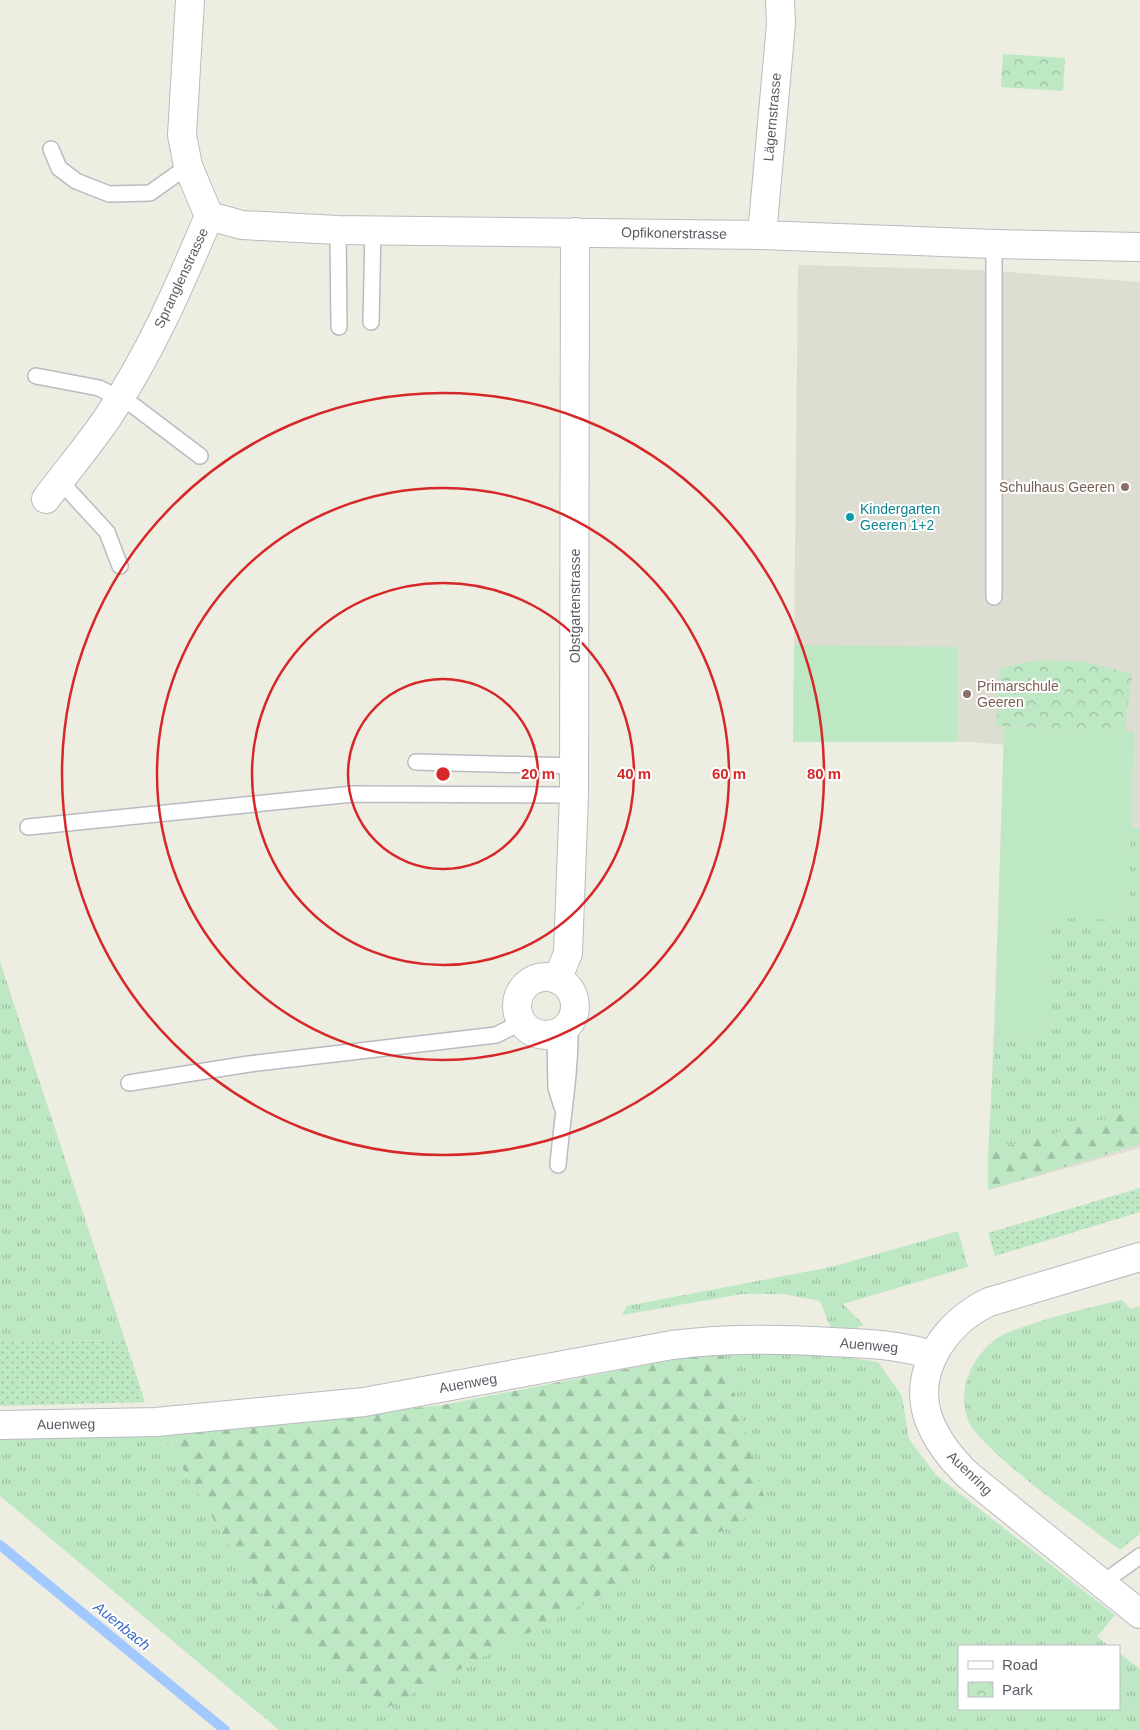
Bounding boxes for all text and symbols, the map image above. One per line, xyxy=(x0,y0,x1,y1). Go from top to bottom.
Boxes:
street label: Lägernstrasse xyxy=(760,72,784,162)
street label: Opfikonerstrasse xyxy=(621,224,727,242)
street label: Spranglenstrasse xyxy=(151,225,211,331)
place label: Schulhaus Geeren xyxy=(999,479,1115,495)
marker: Schulhaus Geeren xyxy=(1119,481,1131,493)
place label: Kindergarten Geeren 1+2 xyxy=(860,501,940,533)
marker: Kindergarten Geeren 1+2 xyxy=(844,511,856,523)
street label: Obstgartenstrasse xyxy=(567,549,583,663)
place label: Primarschule Geeren xyxy=(977,678,1059,710)
marker: Primarschule Geeren xyxy=(961,688,973,700)
centre of rings xyxy=(434,765,452,783)
text: 20 m xyxy=(521,765,555,782)
text: 40 m xyxy=(617,765,651,782)
text: 60 m xyxy=(712,765,746,782)
text: 80 m xyxy=(807,765,841,782)
street label: Auenweg xyxy=(839,1334,899,1356)
street label: Auenweg xyxy=(438,1370,498,1396)
street label: Auenweg xyxy=(37,1415,95,1433)
street label: Auenring xyxy=(944,1448,996,1498)
water label: Auenbach xyxy=(90,1597,154,1653)
legend xyxy=(958,1645,1120,1710)
text: Road xyxy=(1002,1656,1038,1673)
text: Park xyxy=(1002,1681,1033,1698)

